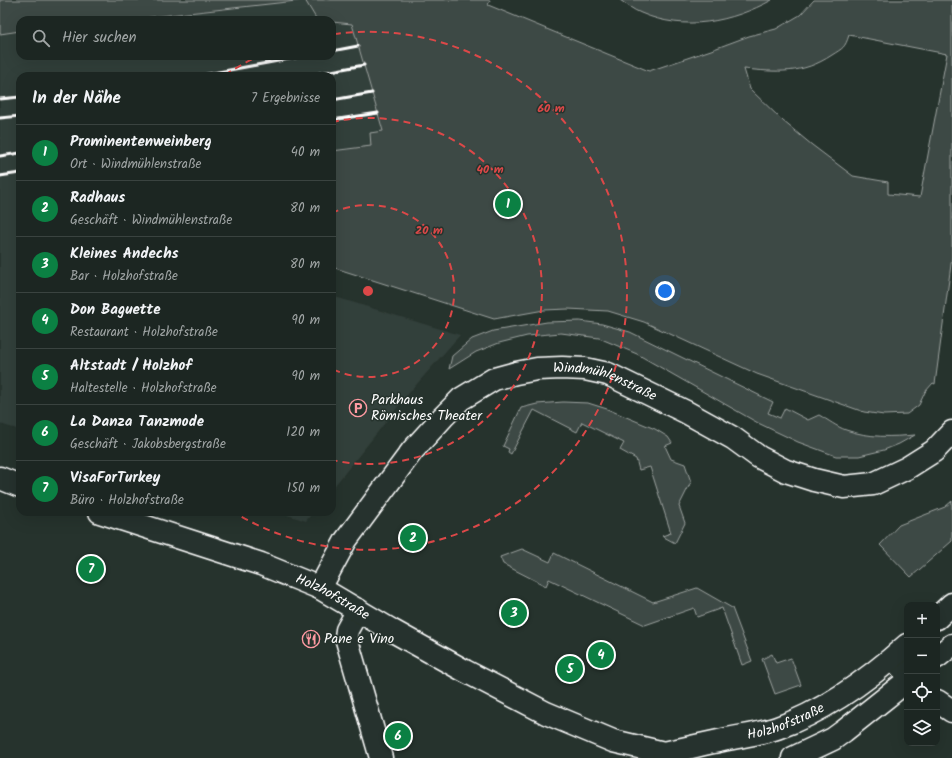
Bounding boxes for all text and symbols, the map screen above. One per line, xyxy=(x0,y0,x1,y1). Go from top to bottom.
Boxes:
search box xyxy=(16,16,336,60)
text: Hier suchen xyxy=(62,26,136,50)
icon: search xyxy=(30,27,52,49)
text: In der Nähe xyxy=(32,85,121,112)
text: 7 Ergebnisse xyxy=(251,88,320,109)
text: 60 m xyxy=(537,99,565,118)
text: Prominentenweinberg xyxy=(70,130,212,154)
text: 1 xyxy=(43,142,47,163)
text: 40 m xyxy=(291,142,320,163)
text: Ort · Windmühlenstraße xyxy=(70,154,201,175)
text: 40 m xyxy=(476,160,504,179)
text: Radhaus xyxy=(70,186,125,210)
pin: 1 xyxy=(495,189,521,219)
text: 2 xyxy=(41,198,49,219)
text: 80 m xyxy=(290,198,320,219)
text: Geschäft · Windmühlenstraße xyxy=(70,210,232,231)
text: 20 m xyxy=(415,221,443,240)
text: Kleines Andechs xyxy=(70,242,179,266)
text: 3 xyxy=(41,254,49,275)
text: 80 m xyxy=(290,254,320,275)
text: Bar · Holzhofstraße xyxy=(70,266,178,287)
your location xyxy=(655,281,675,301)
centre of rings xyxy=(361,284,375,298)
text: Don Baguette xyxy=(70,298,161,322)
text: 4 xyxy=(41,310,49,331)
text: 90 m xyxy=(292,310,320,331)
text: Restaurant · Holzhofstraße xyxy=(70,322,218,343)
text: Altstadt / Holzhof xyxy=(70,354,192,378)
street label: Windmühlenstraße xyxy=(553,357,661,407)
text: 5 xyxy=(42,366,48,387)
text: 90 m xyxy=(292,366,320,387)
text: Haltestelle · Holzhofstraße xyxy=(70,378,217,399)
place label: Parkhaus Römisches Theater xyxy=(371,389,483,427)
parking icon: Parkhaus Römisches Theater xyxy=(348,398,368,418)
text: La Danza Tanzmode xyxy=(70,410,204,434)
text: 6 xyxy=(41,422,49,443)
text: 120 m xyxy=(286,422,320,443)
text: Geschäft · Jakobsbergstraße xyxy=(70,434,226,455)
text: VisaForTurkey xyxy=(70,466,160,490)
text: 7 xyxy=(42,478,48,499)
text: 150 m xyxy=(287,478,320,499)
text: Büro · Holzhofstraße xyxy=(70,490,184,511)
pin: 2 xyxy=(400,523,426,553)
pin: 7 xyxy=(78,554,104,584)
street label: Holzhofstraße xyxy=(292,568,374,626)
pin: 3 xyxy=(501,598,527,628)
map controls xyxy=(904,602,940,746)
button: + xyxy=(904,602,940,638)
place label: Pane e Vino xyxy=(324,628,394,650)
restaurant icon: Pane e Vino xyxy=(301,629,321,649)
button: − xyxy=(904,638,940,674)
pin: 4 xyxy=(588,640,614,670)
pin: 5 xyxy=(557,654,583,684)
button: locate xyxy=(904,674,940,710)
street label: Holzhofstraße xyxy=(745,697,829,746)
button: layers xyxy=(904,710,940,746)
pin: 6 xyxy=(385,721,411,751)

